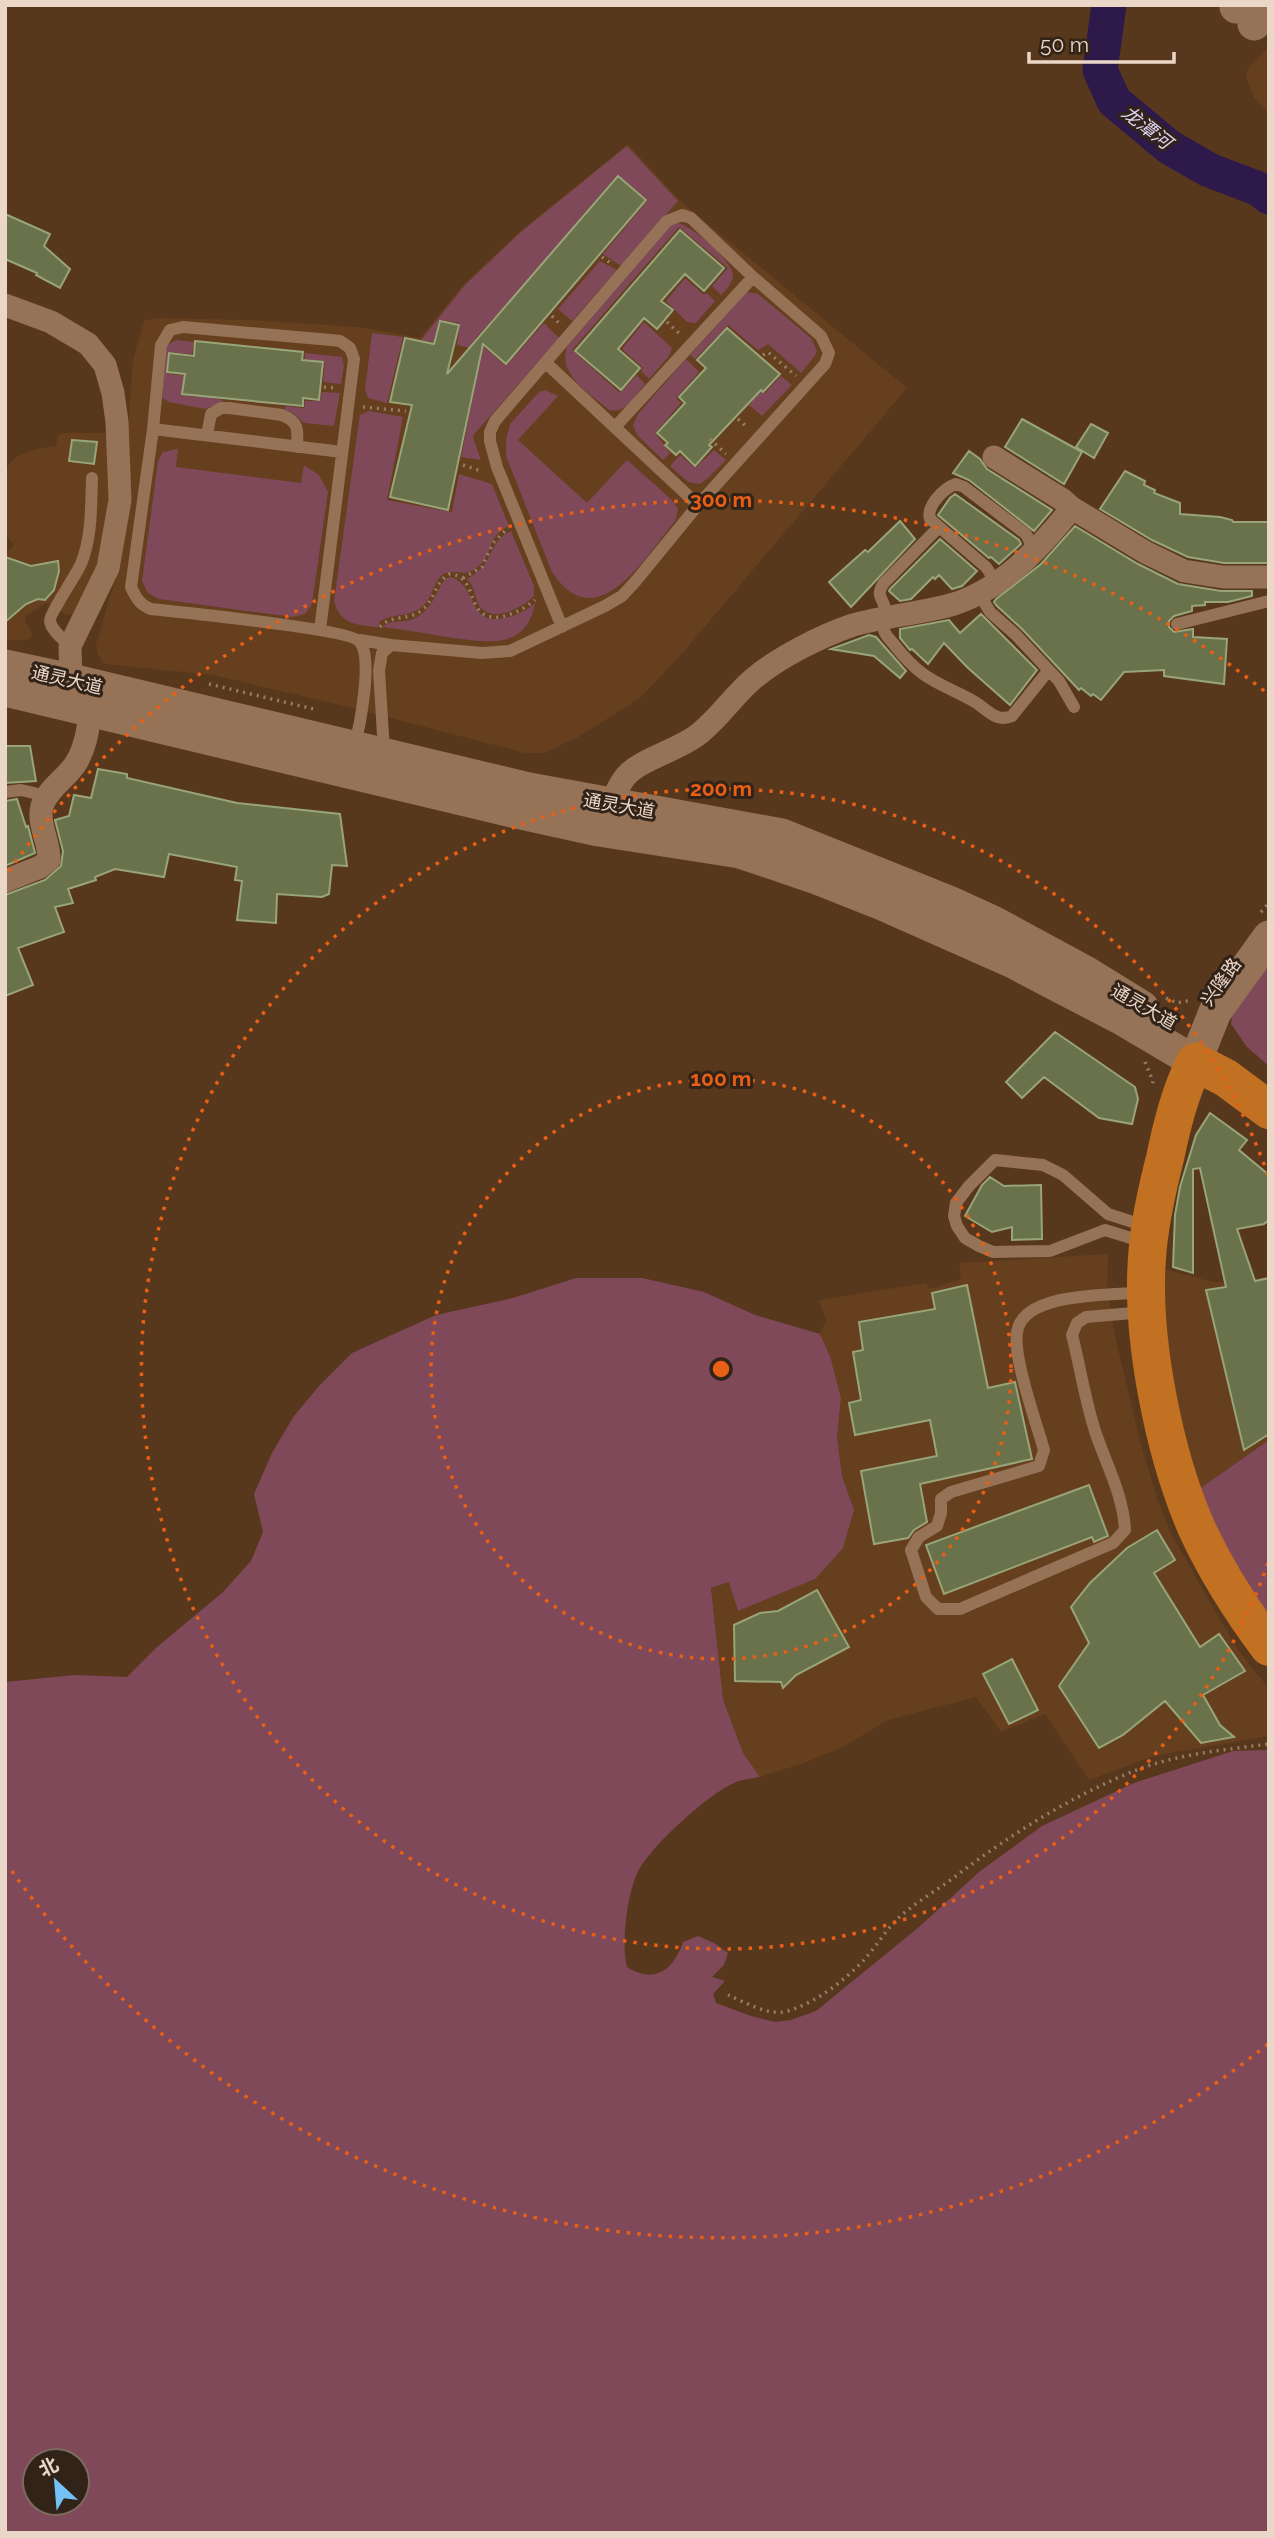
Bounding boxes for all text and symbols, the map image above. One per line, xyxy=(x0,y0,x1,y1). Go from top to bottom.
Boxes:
scale bar xyxy=(1029,21,1174,65)
text: 50 m xyxy=(1040,32,1089,57)
water label: 龙潭河 xyxy=(1118,101,1179,156)
text: 300 m xyxy=(690,487,752,512)
street label: 通灵大道 xyxy=(30,661,105,698)
text: 200 m xyxy=(690,776,752,801)
street label: 通灵大道 xyxy=(582,789,656,822)
street label: 兴隆路 xyxy=(1196,954,1245,1010)
street label: 通灵大道 xyxy=(1108,979,1181,1034)
text: 100 m xyxy=(691,1066,751,1091)
centre of rings xyxy=(709,1357,733,1381)
north arrow xyxy=(21,2447,91,2517)
text: 北 xyxy=(35,2453,62,2481)

